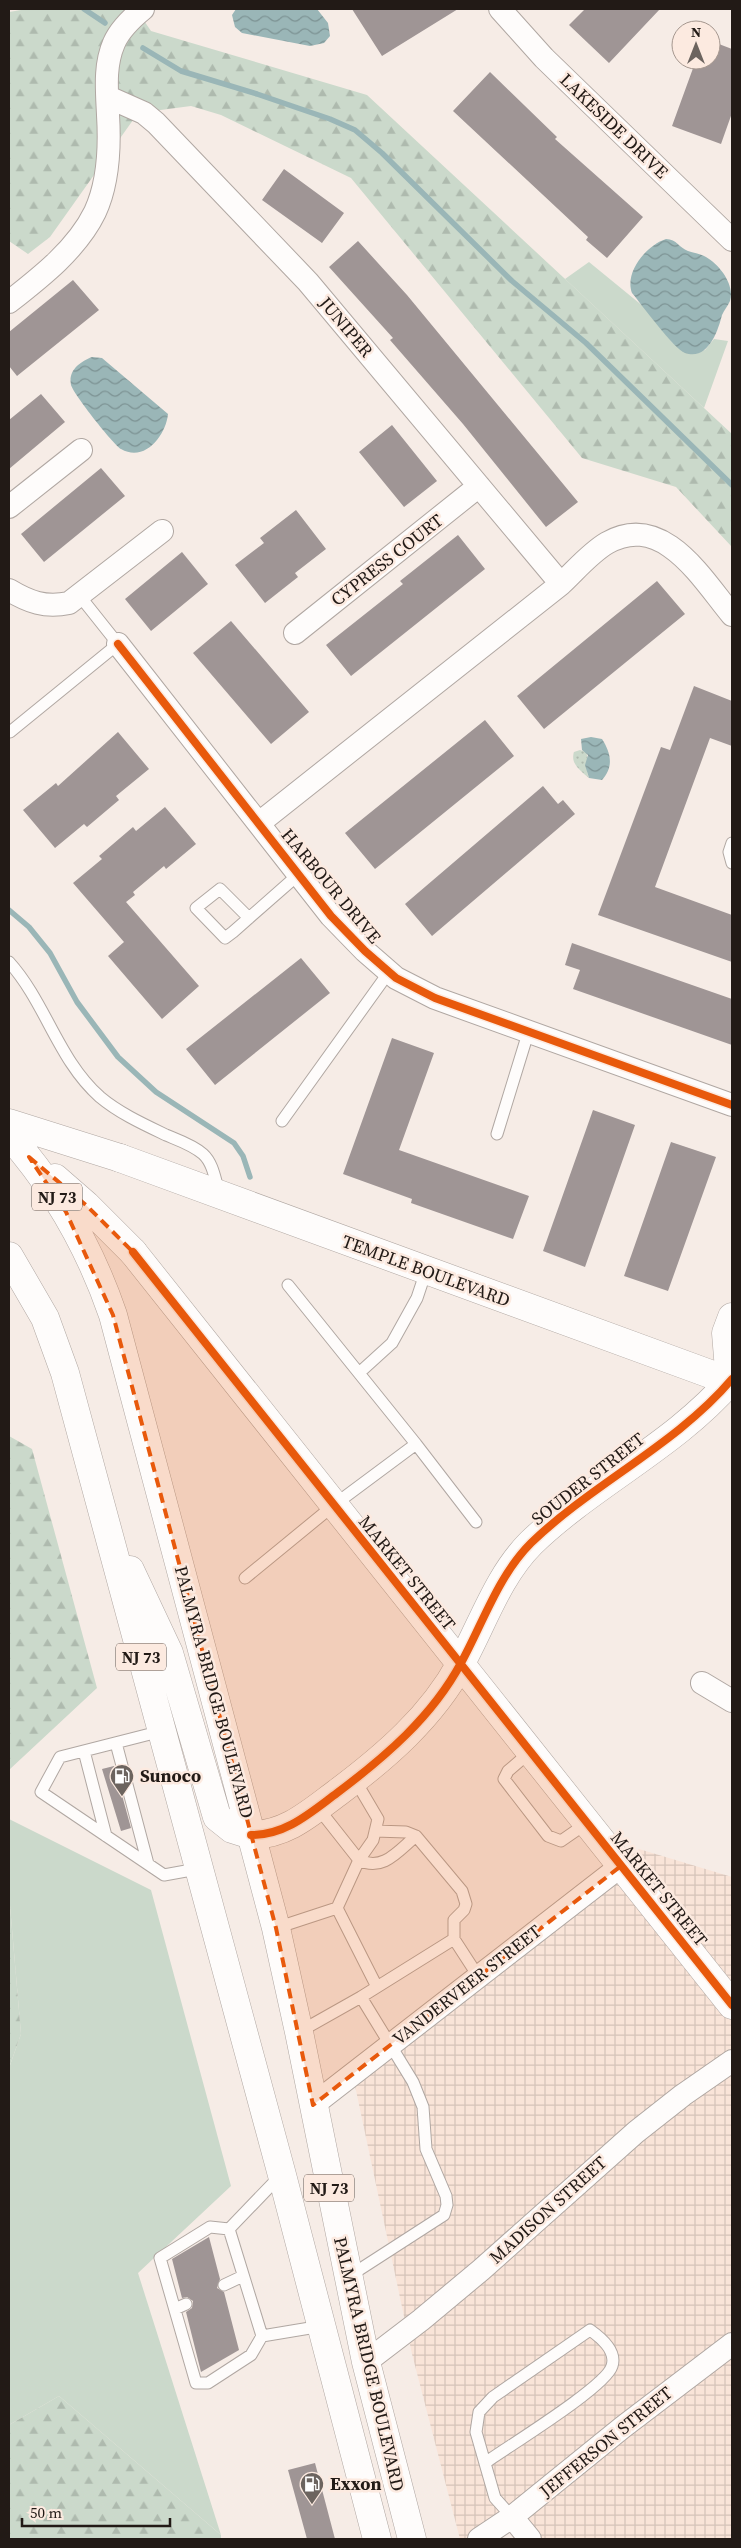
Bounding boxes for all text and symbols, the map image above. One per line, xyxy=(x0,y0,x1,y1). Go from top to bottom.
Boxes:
north arrow xyxy=(671,20,721,70)
text: N xyxy=(691,22,701,42)
street label: LAKESIDE DRIVE xyxy=(555,67,674,184)
street label: JUNIPER xyxy=(313,290,379,363)
street label: CYPRESS COURT xyxy=(325,508,448,611)
street label: HARBOUR DRIVE xyxy=(276,823,387,949)
road number: NJ 73 xyxy=(32,1184,82,1210)
street label: TEMPLE BOULEVARD xyxy=(339,1228,514,1313)
street label: SOUDER STREET xyxy=(526,1426,650,1531)
street label: MARKET STREET xyxy=(353,1510,462,1636)
street label: PALMYRA BRIDGE BOULEVARD xyxy=(169,1563,260,1821)
road number: NJ 73 xyxy=(116,1644,166,1670)
fuel station icon: Sunoco xyxy=(109,1763,135,1797)
place label: Sunoco xyxy=(140,1763,201,1788)
street label: MARKET STREET xyxy=(605,1826,714,1952)
street label: VANDERVEER STREET xyxy=(387,1919,546,2051)
street label: MADISON STREET xyxy=(484,2150,612,2269)
road number: NJ 73 xyxy=(304,2174,354,2202)
street label: PALMYRA BRIDGE BOULEVARD xyxy=(328,2234,411,2494)
street label: JEFFERSON STREET xyxy=(533,2380,677,2504)
fuel station icon: Exxon xyxy=(299,2471,325,2505)
place label: Exxon xyxy=(330,2471,382,2496)
scale bar xyxy=(22,2496,170,2528)
text: 50 m xyxy=(30,2502,62,2523)

